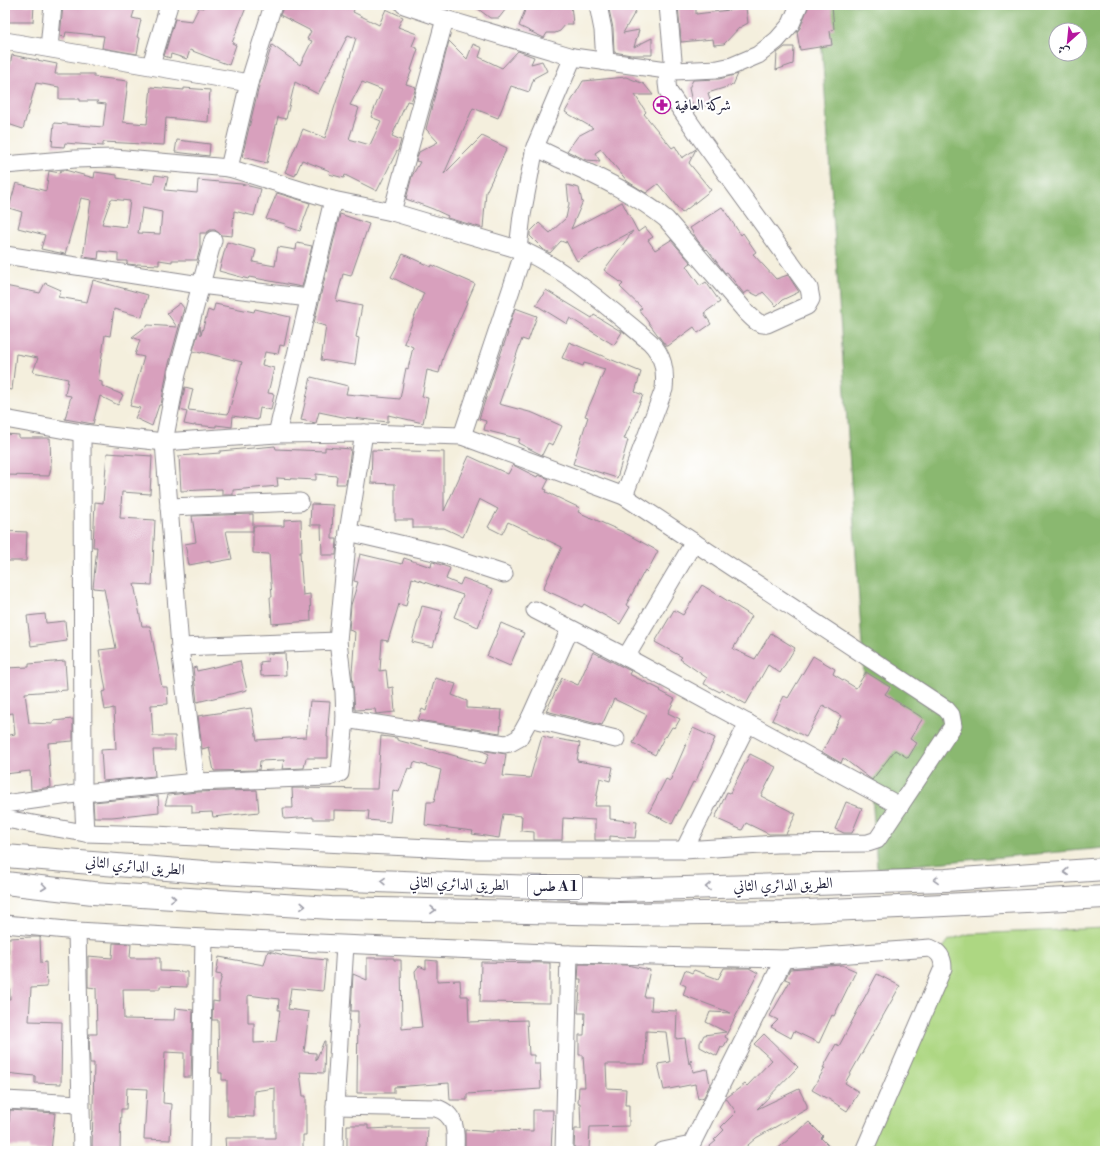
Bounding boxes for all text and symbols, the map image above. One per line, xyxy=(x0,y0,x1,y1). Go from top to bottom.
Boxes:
north arrow xyxy=(1048,22,1088,62)
text: ش xyxy=(1056,41,1072,59)
pharmacy icon: شركة العافية xyxy=(652,95,672,115)
place label: شركة العافية xyxy=(675,96,731,115)
street label: الطريق الدائري الثاني xyxy=(84,852,185,882)
one-way arrow xyxy=(1063,867,1069,876)
street label: الطريق الدائري الثاني xyxy=(409,873,509,897)
street label: الطريق الدائري الثاني xyxy=(733,874,833,898)
road number: طس A 1 xyxy=(528,875,582,899)
one-way arrow xyxy=(933,876,939,884)
one-way arrow xyxy=(380,877,386,885)
one-way arrow xyxy=(41,882,47,891)
one-way arrow xyxy=(705,883,711,891)
one-way arrow xyxy=(170,894,176,903)
one-way arrow xyxy=(300,902,306,910)
one-way arrow xyxy=(430,906,436,914)

